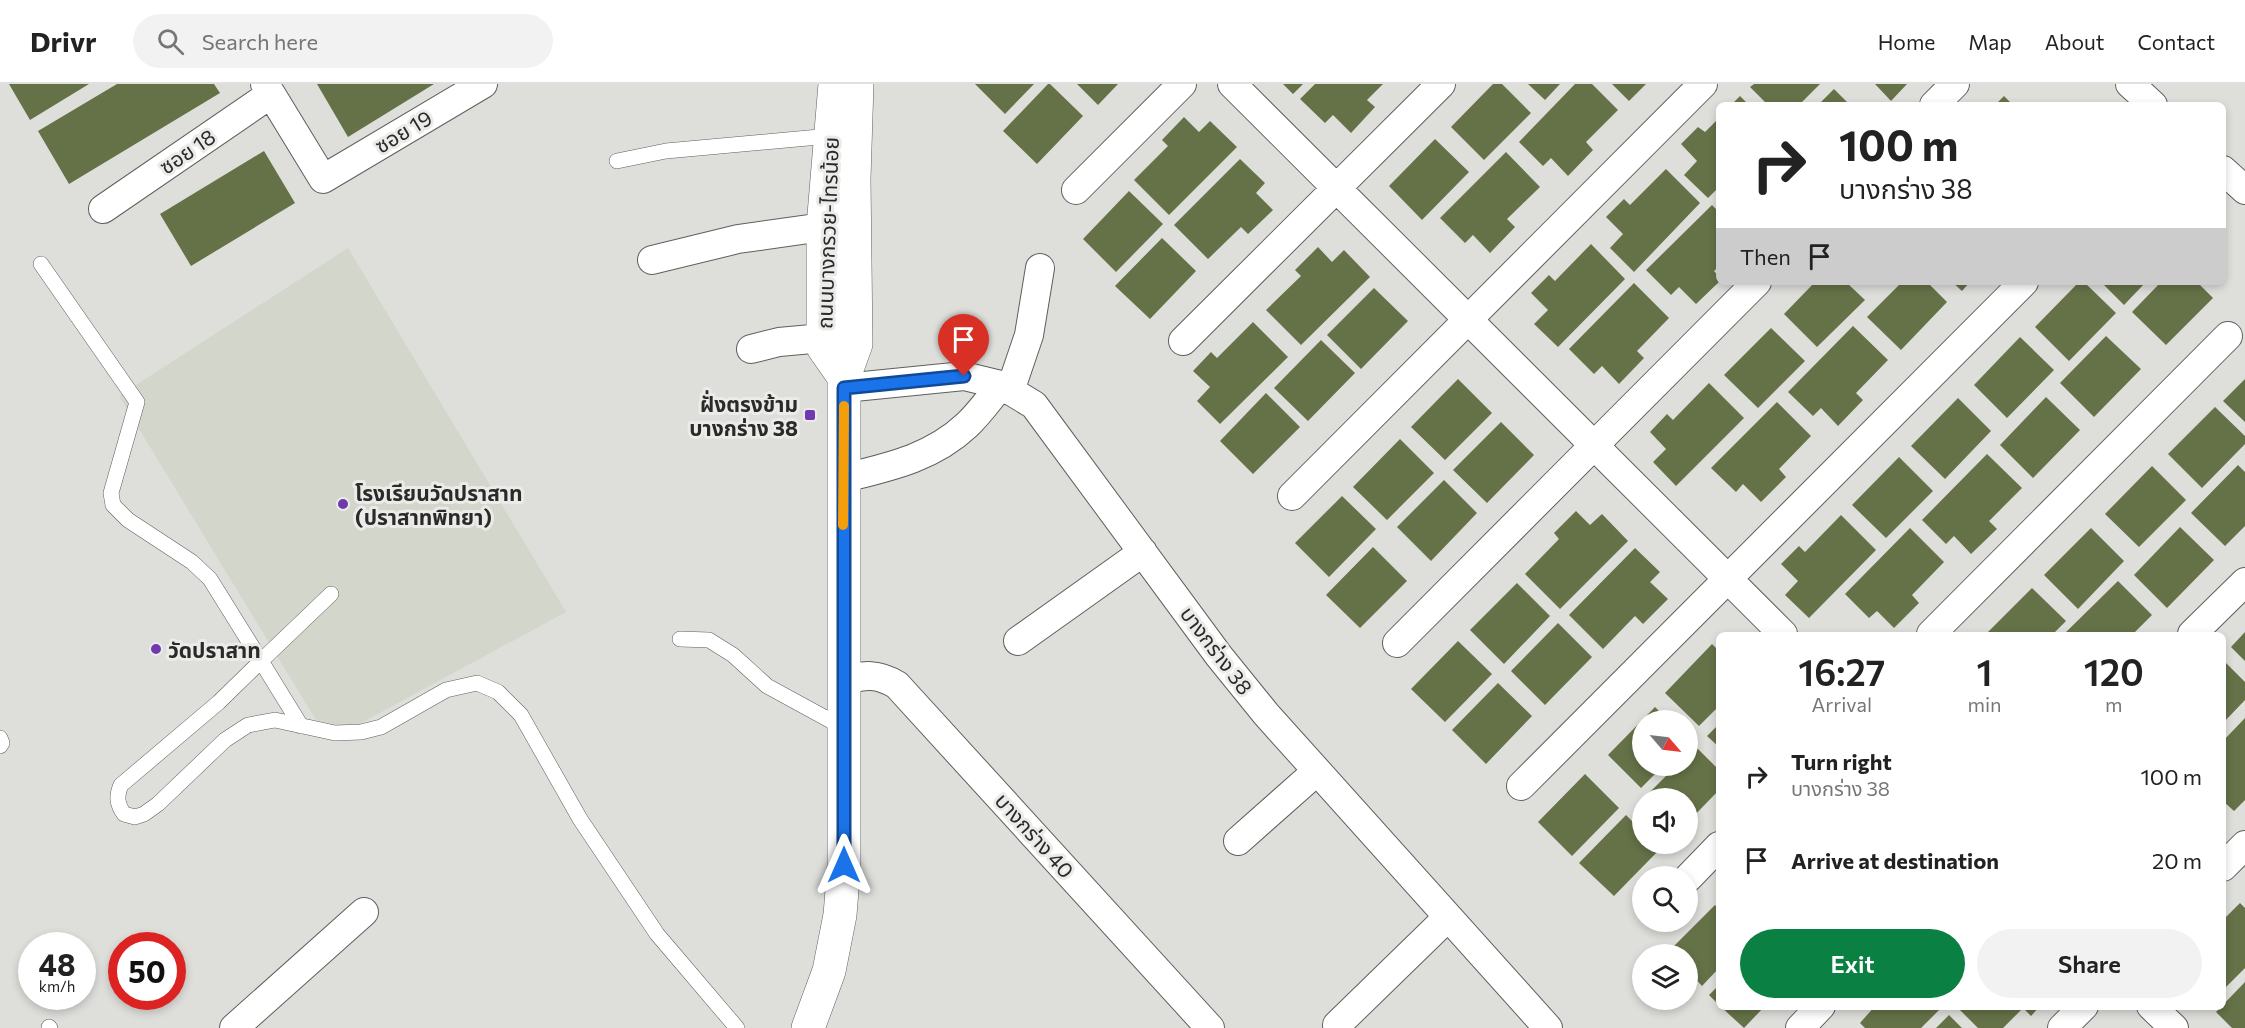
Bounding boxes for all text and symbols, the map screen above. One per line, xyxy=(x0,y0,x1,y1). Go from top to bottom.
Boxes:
search box xyxy=(133,14,553,68)
text: Drivr xyxy=(30,24,97,58)
icon: search xyxy=(154,25,187,58)
text: Search here xyxy=(202,28,318,55)
text: Home xyxy=(1878,29,1935,54)
text: Map xyxy=(1968,29,2012,54)
text: About xyxy=(2045,29,2104,54)
text: Contact xyxy=(2137,29,2215,54)
street label: ซอย 19 xyxy=(370,104,436,158)
text: 100 m xyxy=(1839,118,1959,170)
street label: ซอย 18 xyxy=(154,123,220,179)
icon: right xyxy=(1740,126,1818,204)
street label: ถนนบางกรวย-ไทรน้อย xyxy=(811,137,843,329)
text: บางกร่าง 38 xyxy=(1839,172,1973,205)
icon: arrive xyxy=(1803,240,1836,273)
text: Then xyxy=(1740,243,1791,270)
pin xyxy=(938,314,989,376)
icon: arrive xyxy=(947,323,980,356)
place label: ฝั่งตรงข้าม บางกร่าง 38 xyxy=(689,390,798,440)
marker: ฝั่งตรงข้าม บางกร่าง 38 xyxy=(803,408,817,422)
place label: โรงเรียนวัดปราสาท (ปราสาทพิทยา) xyxy=(355,480,522,529)
marker: โรงเรียนวัดปราสาท (ปราสาทพิทยา) xyxy=(336,497,350,511)
street label: บางกร่าง 38 xyxy=(1176,601,1258,699)
place label: วัดปราสาท xyxy=(168,637,261,662)
marker: วัดปราสาท xyxy=(149,642,163,656)
text: 16:27 xyxy=(1798,649,1885,693)
text: 1 xyxy=(1976,649,1992,693)
text: 120 xyxy=(2084,649,2144,693)
text: Arrival xyxy=(1811,692,1872,716)
text: min xyxy=(1967,692,2002,716)
text: m xyxy=(2105,692,2122,716)
north arrow xyxy=(1632,710,1698,776)
map controls xyxy=(1632,710,1698,1010)
text: Turn right xyxy=(1791,748,1892,775)
icon: right xyxy=(1740,760,1773,793)
text: 100 m xyxy=(2140,763,2202,790)
text: บางกร่าง 38 xyxy=(1791,776,1890,800)
street label: บางกร่าง 40 xyxy=(990,787,1080,883)
button: sound xyxy=(1632,788,1698,854)
position arrow xyxy=(812,833,876,897)
icon: arrive xyxy=(1740,844,1773,877)
text: Arrive at destination xyxy=(1791,847,1999,874)
text: 20 m xyxy=(2152,847,2202,874)
button: search xyxy=(1632,866,1698,932)
button: Exit xyxy=(1740,929,1965,998)
button: Share xyxy=(1977,929,2202,998)
speed limit sign: 50 xyxy=(108,932,186,1010)
button: layers xyxy=(1632,944,1698,1010)
text: 48 xyxy=(39,945,75,982)
text: km/h xyxy=(39,977,75,995)

